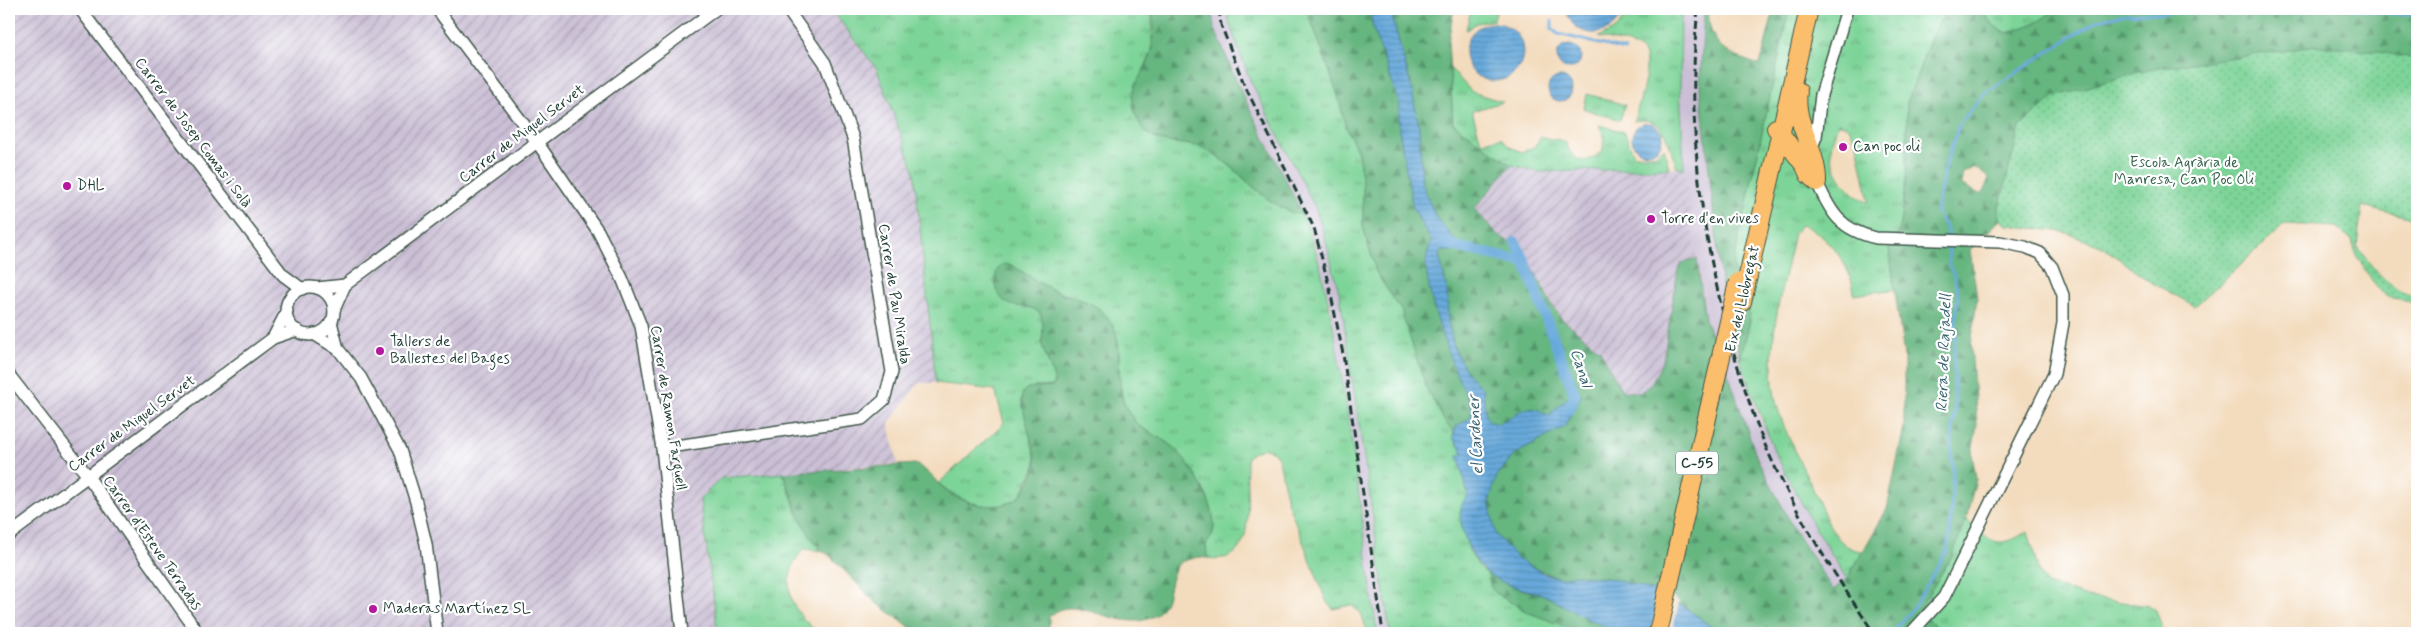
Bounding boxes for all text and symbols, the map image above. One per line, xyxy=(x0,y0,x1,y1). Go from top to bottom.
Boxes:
street label: Carrer de Josep Comas i Solà xyxy=(130,54,256,212)
street label: Carrer de Miguel Servet xyxy=(455,80,589,188)
place label: Can poc oli xyxy=(1853,137,1920,157)
marker: Can poc oli xyxy=(1837,141,1849,153)
park label: Escola Agrària de Manresa, Can Poc Oli xyxy=(2114,153,2254,190)
place label: DHL xyxy=(77,176,105,196)
marker: DHL xyxy=(61,180,73,192)
place label: Torre d'en vives xyxy=(1661,209,1759,229)
marker: Torre d'en vives xyxy=(1645,213,1657,225)
street label: Carrer de Pau Miralda xyxy=(873,222,915,366)
street label: Eix del Llobregat xyxy=(1721,244,1766,355)
water label: Riera de Rajadell xyxy=(1931,292,1957,412)
street label: Carrer de Ramon Farguell xyxy=(644,324,691,492)
place label: Tallers de Ballestes del Bages xyxy=(390,332,510,370)
marker: Tallers de Ballestes del Bages xyxy=(374,345,386,357)
water label: Canal xyxy=(1565,346,1598,393)
street label: Carrer de Miguel Servet xyxy=(64,371,200,477)
water label: el Cardener xyxy=(1463,392,1489,475)
road number: C-55 xyxy=(1676,452,1718,474)
street label: Carrer d'Esteve Terradas xyxy=(98,472,206,614)
place label: Maderas Martínez SL xyxy=(383,599,532,619)
marker: Maderas Martínez SL xyxy=(367,603,379,615)

